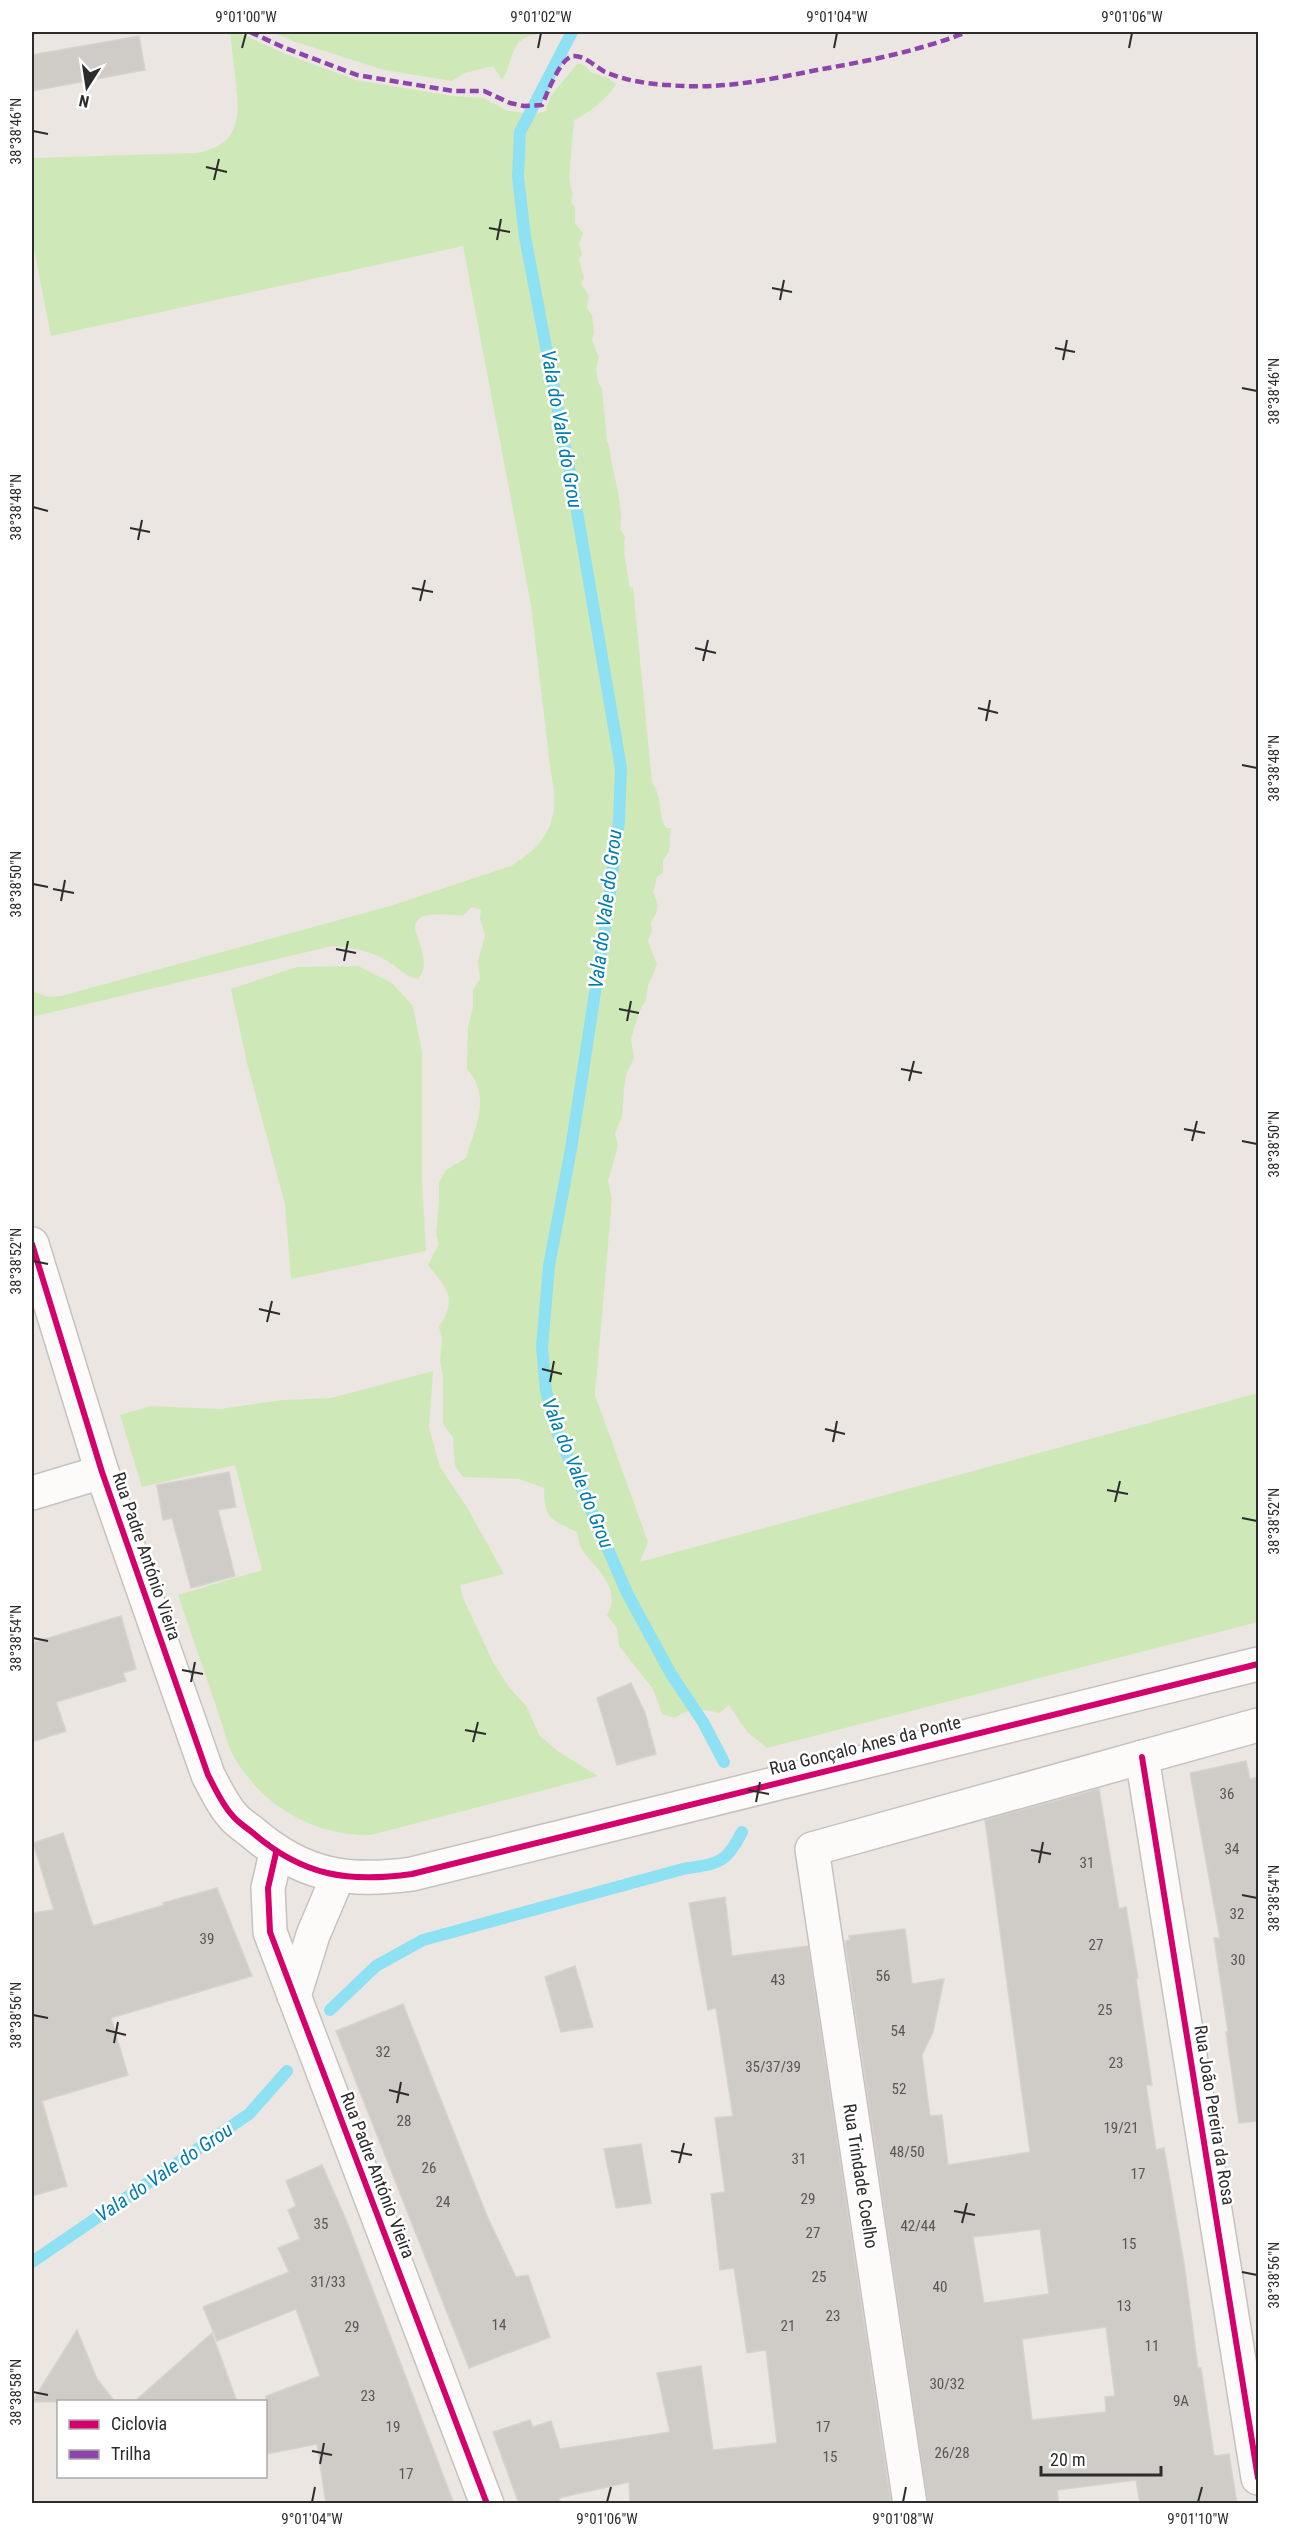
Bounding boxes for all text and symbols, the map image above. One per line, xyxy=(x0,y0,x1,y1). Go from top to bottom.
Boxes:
text: 9°01'00"W xyxy=(215,8,277,26)
text: 9°01'02"W xyxy=(510,8,572,26)
text: 9°01'04"W xyxy=(806,8,868,26)
text: 9°01'06"W xyxy=(1101,8,1163,26)
north arrow xyxy=(57,57,117,117)
text: N xyxy=(77,91,91,111)
text: 38°38'46"N xyxy=(7,98,25,164)
water label: Vala do Vale do Grou xyxy=(536,348,588,510)
text: 38°38'46"N xyxy=(1265,358,1283,424)
text: 38°38'48"N xyxy=(7,474,25,540)
text: 38°38'48"N xyxy=(1265,735,1283,801)
water label: Vala do Vale do Grou xyxy=(583,828,627,990)
text: 38°38'50"N xyxy=(7,851,25,917)
text: 38°38'50"N xyxy=(1265,1111,1283,1177)
text: 38°38'52"N xyxy=(7,1228,25,1294)
water label: Vala do Vale do Grou xyxy=(537,1394,619,1552)
street label: Rua Padre António Vieira xyxy=(108,1469,186,1643)
text: 38°38'52"N xyxy=(1265,1488,1283,1554)
text: 38°38'54"N xyxy=(7,1605,25,1671)
street label: Rua Gonçalo Anes da Ponte xyxy=(767,1711,963,1779)
house number: 36 xyxy=(1220,1785,1234,1803)
house number: 34 xyxy=(1225,1840,1239,1858)
house number: 31 xyxy=(1080,1854,1094,1872)
text: 38°38'54"N xyxy=(1265,1865,1283,1931)
house number: 32 xyxy=(1230,1905,1244,1923)
house number: 39 xyxy=(200,1930,214,1948)
house number: 27 xyxy=(1089,1936,1103,1954)
house number: 30 xyxy=(1231,1951,1245,1969)
house number: 56 xyxy=(876,1967,890,1985)
house number: 43 xyxy=(771,1971,785,1989)
text: 38°38'56"N xyxy=(7,1982,25,2048)
house number: 25 xyxy=(1098,2001,1112,2019)
house number: 54 xyxy=(891,2022,905,2040)
street label: Rua João Pereira da Rosa xyxy=(1190,2024,1240,2206)
house number: 32 xyxy=(376,2043,390,2061)
house number: 23 xyxy=(1109,2054,1123,2072)
house number: 35/37/39 xyxy=(745,2058,801,2076)
house number: 52 xyxy=(892,2080,906,2098)
street label: Rua Padre António Vieira xyxy=(337,2089,419,2261)
street label: Rua Trindade Coelho xyxy=(839,2102,883,2250)
house number: 28 xyxy=(397,2112,411,2130)
water label: Vala do Vale do Grou xyxy=(91,2117,237,2227)
house number: 19/21 xyxy=(1103,2119,1139,2137)
house number: 48/50 xyxy=(889,2143,925,2161)
house number: 31 xyxy=(792,2150,806,2168)
house number: 26 xyxy=(422,2159,436,2177)
house number: 17 xyxy=(1131,2165,1145,2183)
house number: 29 xyxy=(801,2190,815,2208)
house number: 24 xyxy=(436,2193,450,2211)
house number: 35 xyxy=(314,2215,328,2233)
house number: 42/44 xyxy=(900,2217,936,2235)
house number: 27 xyxy=(806,2224,820,2242)
house number: 15 xyxy=(1122,2235,1136,2253)
text: 38°38'56"N xyxy=(1265,2242,1283,2308)
house number: 25 xyxy=(812,2268,826,2286)
house number: 31/33 xyxy=(310,2273,346,2291)
house number: 40 xyxy=(933,2278,947,2296)
house number: 13 xyxy=(1117,2297,1131,2315)
house number: 23 xyxy=(826,2307,840,2325)
house number: 14 xyxy=(492,2316,506,2334)
house number: 21 xyxy=(781,2317,795,2335)
house number: 29 xyxy=(345,2318,359,2336)
house number: 11 xyxy=(1145,2337,1159,2355)
text: 38°38'58"N xyxy=(7,2359,25,2425)
house number: 30/32 xyxy=(929,2375,965,2393)
house number: 23 xyxy=(361,2387,375,2405)
house number: 9A xyxy=(1173,2392,1189,2410)
legend xyxy=(57,2400,267,2478)
text: Ciclovia xyxy=(111,2413,167,2434)
house number: 19 xyxy=(386,2418,400,2436)
house number: 17 xyxy=(816,2418,830,2436)
scale bar xyxy=(1041,2439,1161,2477)
text: Trilha xyxy=(111,2443,151,2464)
house number: 26/28 xyxy=(934,2444,970,2462)
house number: 15 xyxy=(823,2448,837,2466)
text: 20 m xyxy=(1050,2449,1085,2470)
house number: 17 xyxy=(399,2465,413,2483)
text: 9°01'04"W xyxy=(281,2510,343,2528)
text: 9°01'06"W xyxy=(576,2510,638,2528)
text: 9°01'08"W xyxy=(872,2510,934,2528)
text: 9°01'10"W xyxy=(1167,2510,1229,2528)

